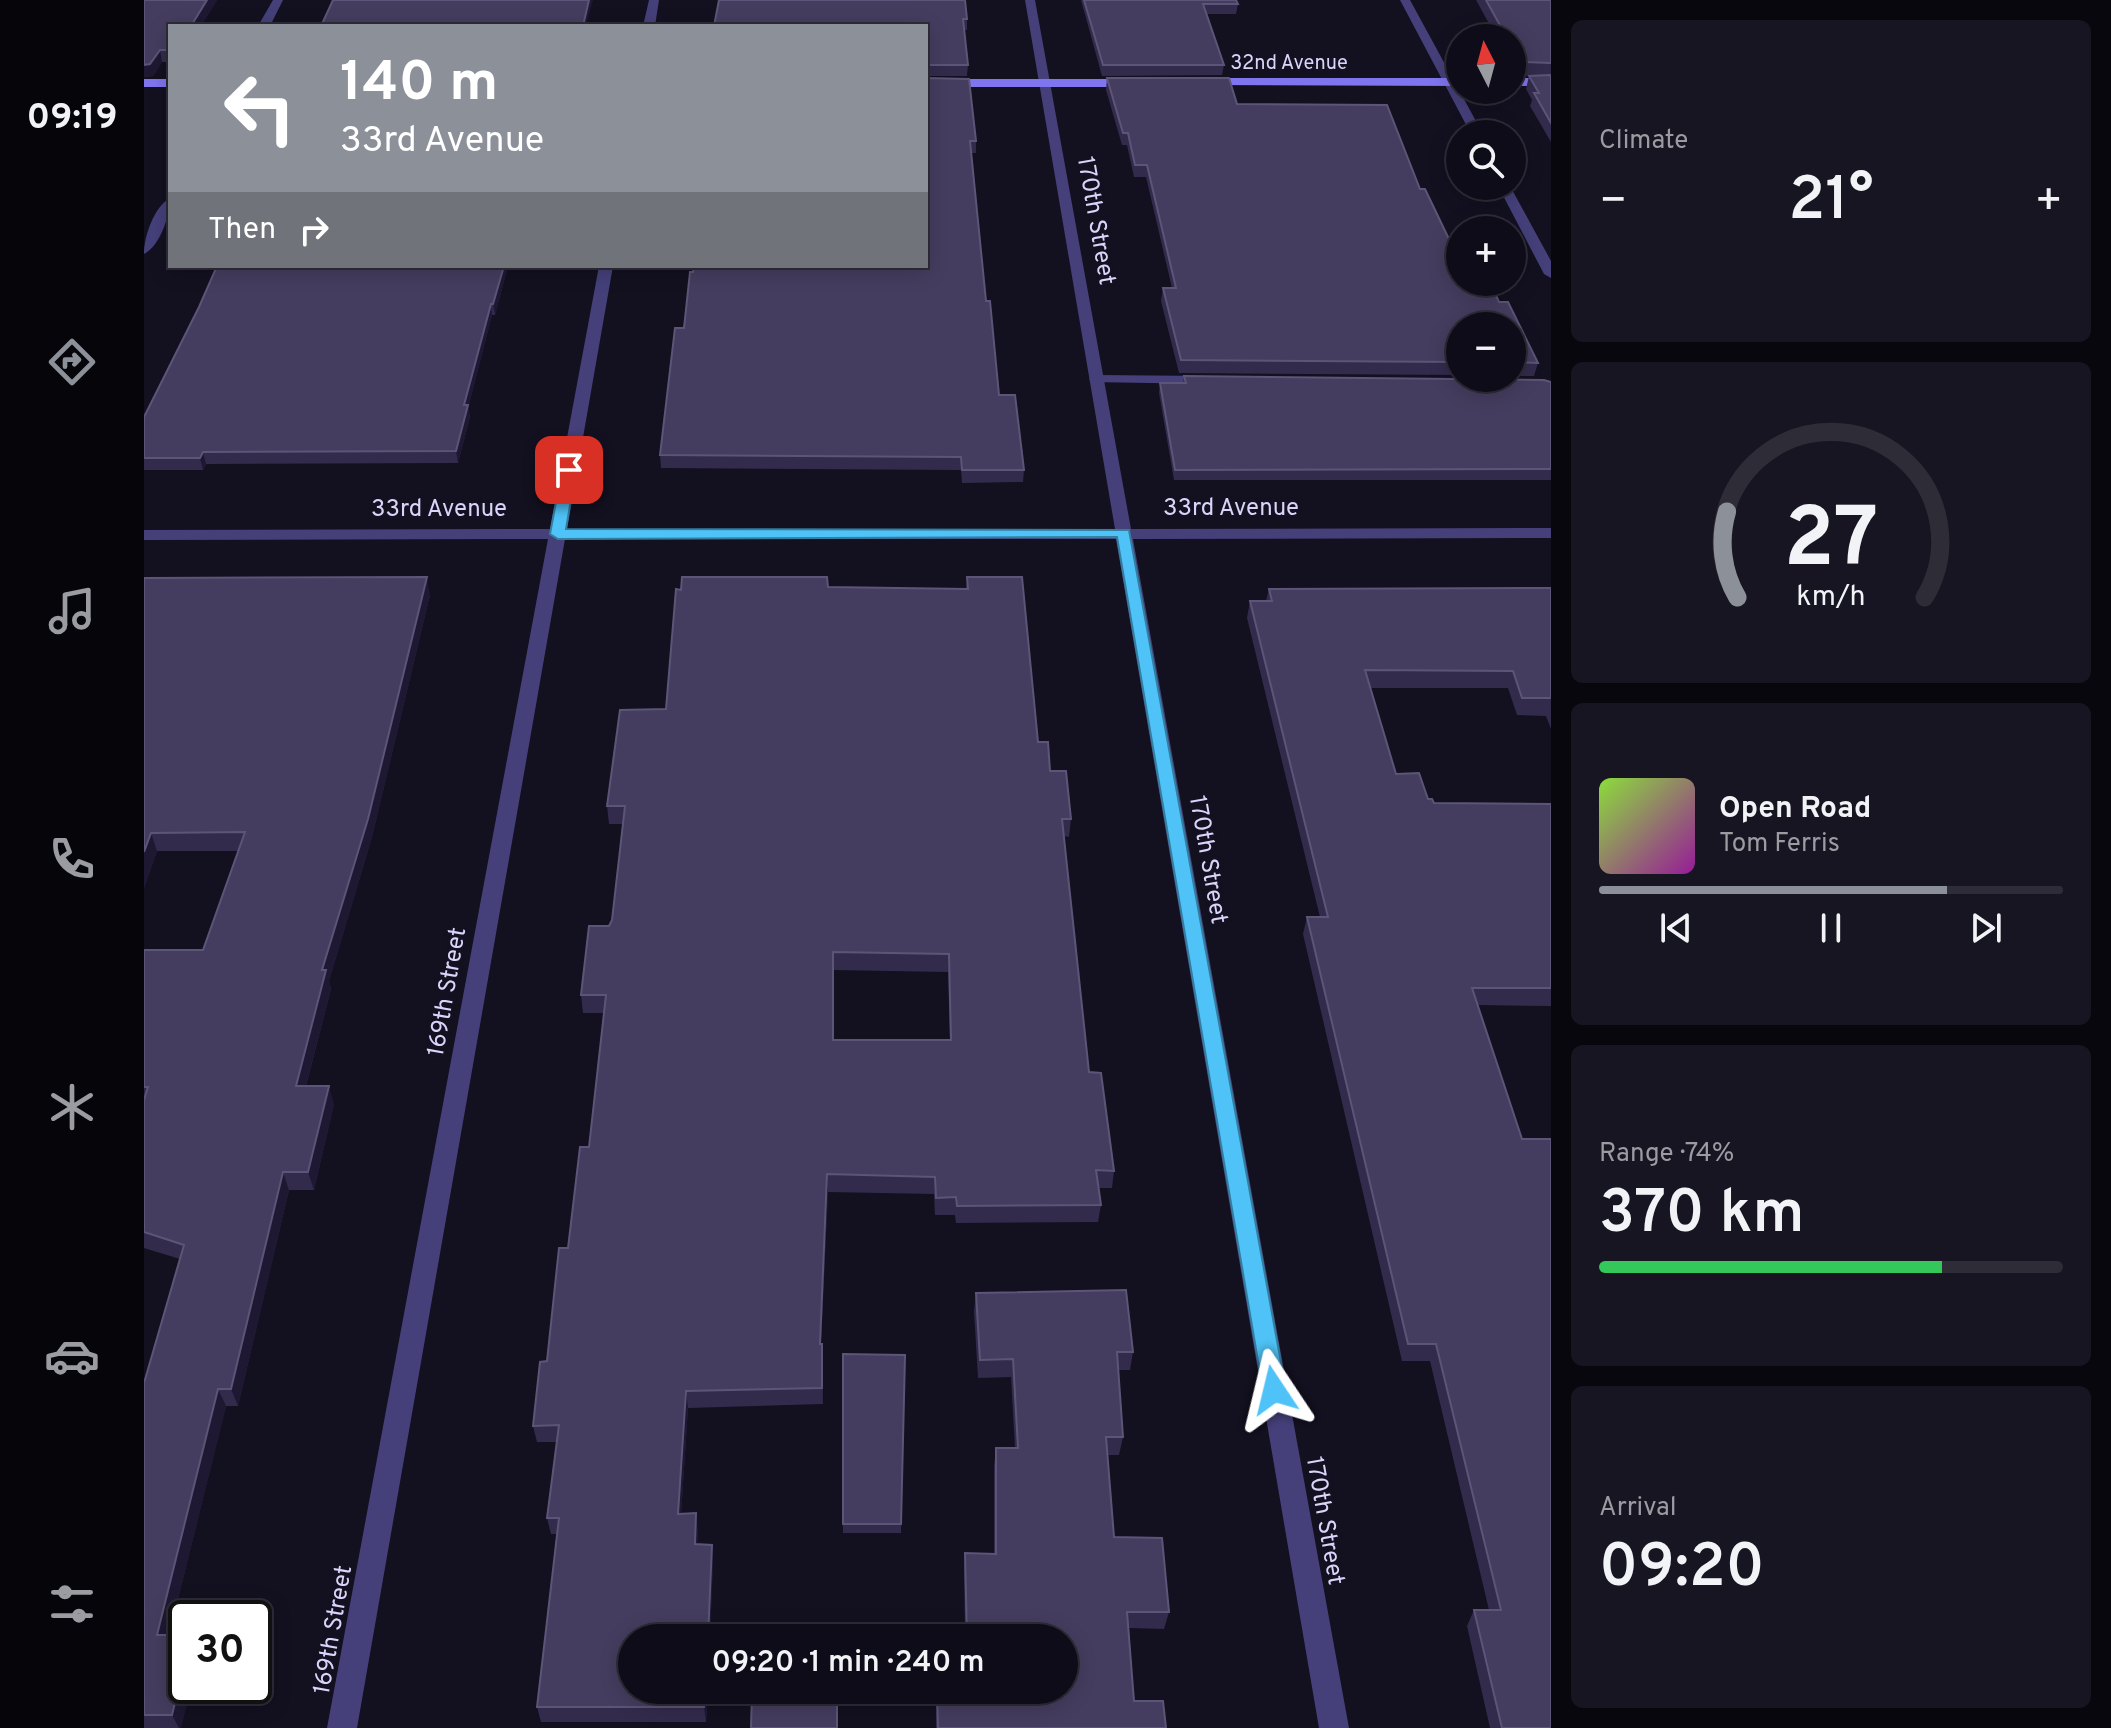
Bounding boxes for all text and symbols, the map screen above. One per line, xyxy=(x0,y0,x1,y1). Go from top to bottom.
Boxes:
north arrow xyxy=(1446,24,1526,104)
map controls xyxy=(1446,24,1526,392)
text: 140 m xyxy=(340,50,498,120)
street label: 32nd Avenue xyxy=(1230,51,1348,77)
icon: left xyxy=(208,56,312,160)
text: 09:19 xyxy=(26,96,118,142)
text: 33rd Avenue xyxy=(340,119,544,165)
button: search xyxy=(1446,120,1526,200)
text: Climate xyxy=(1599,125,1688,158)
street label: 170th Street xyxy=(1069,154,1121,288)
text: 21° xyxy=(1789,165,1874,241)
text: − xyxy=(1599,175,1627,231)
text: + xyxy=(2035,175,2063,231)
icon: right xyxy=(292,208,336,252)
text: Then xyxy=(208,212,276,249)
button: + xyxy=(1446,216,1526,296)
button: − xyxy=(1446,312,1526,392)
icon: directions xyxy=(44,334,100,390)
pin xyxy=(535,436,603,504)
icon: arrive xyxy=(547,448,591,492)
text: 27 xyxy=(1784,491,1878,596)
street label: 33rd Avenue xyxy=(1163,494,1299,524)
street label: 33rd Avenue xyxy=(371,495,507,525)
text: km/h xyxy=(1796,581,1866,617)
icon: music xyxy=(44,583,100,639)
text: Open Road xyxy=(1719,791,1871,828)
street label: 170th Street xyxy=(1181,793,1233,927)
text: Tom Ferris xyxy=(1719,828,1840,861)
icon: phone xyxy=(44,831,100,887)
icon: previous xyxy=(1654,906,1698,950)
icon: pause xyxy=(1809,906,1853,950)
icon: next xyxy=(1964,906,2008,950)
street label: 169th Street xyxy=(422,925,474,1059)
icon: climate xyxy=(44,1079,100,1135)
text: Range · 74% xyxy=(1599,1138,1735,1171)
text: 370 km xyxy=(1599,1178,1805,1254)
icon: car xyxy=(44,1328,100,1384)
position arrow xyxy=(1232,1348,1316,1432)
street label: 170th Street xyxy=(1298,1454,1350,1588)
text: Arrival xyxy=(1599,1492,1677,1525)
text: 09:20 xyxy=(1599,1532,1765,1608)
street label: 169th Street xyxy=(308,1563,360,1697)
icon: filters xyxy=(44,1576,100,1632)
speed limit sign: 30 xyxy=(168,1600,272,1704)
text: 09:20 · 1 min · 240 m xyxy=(711,1645,985,1682)

